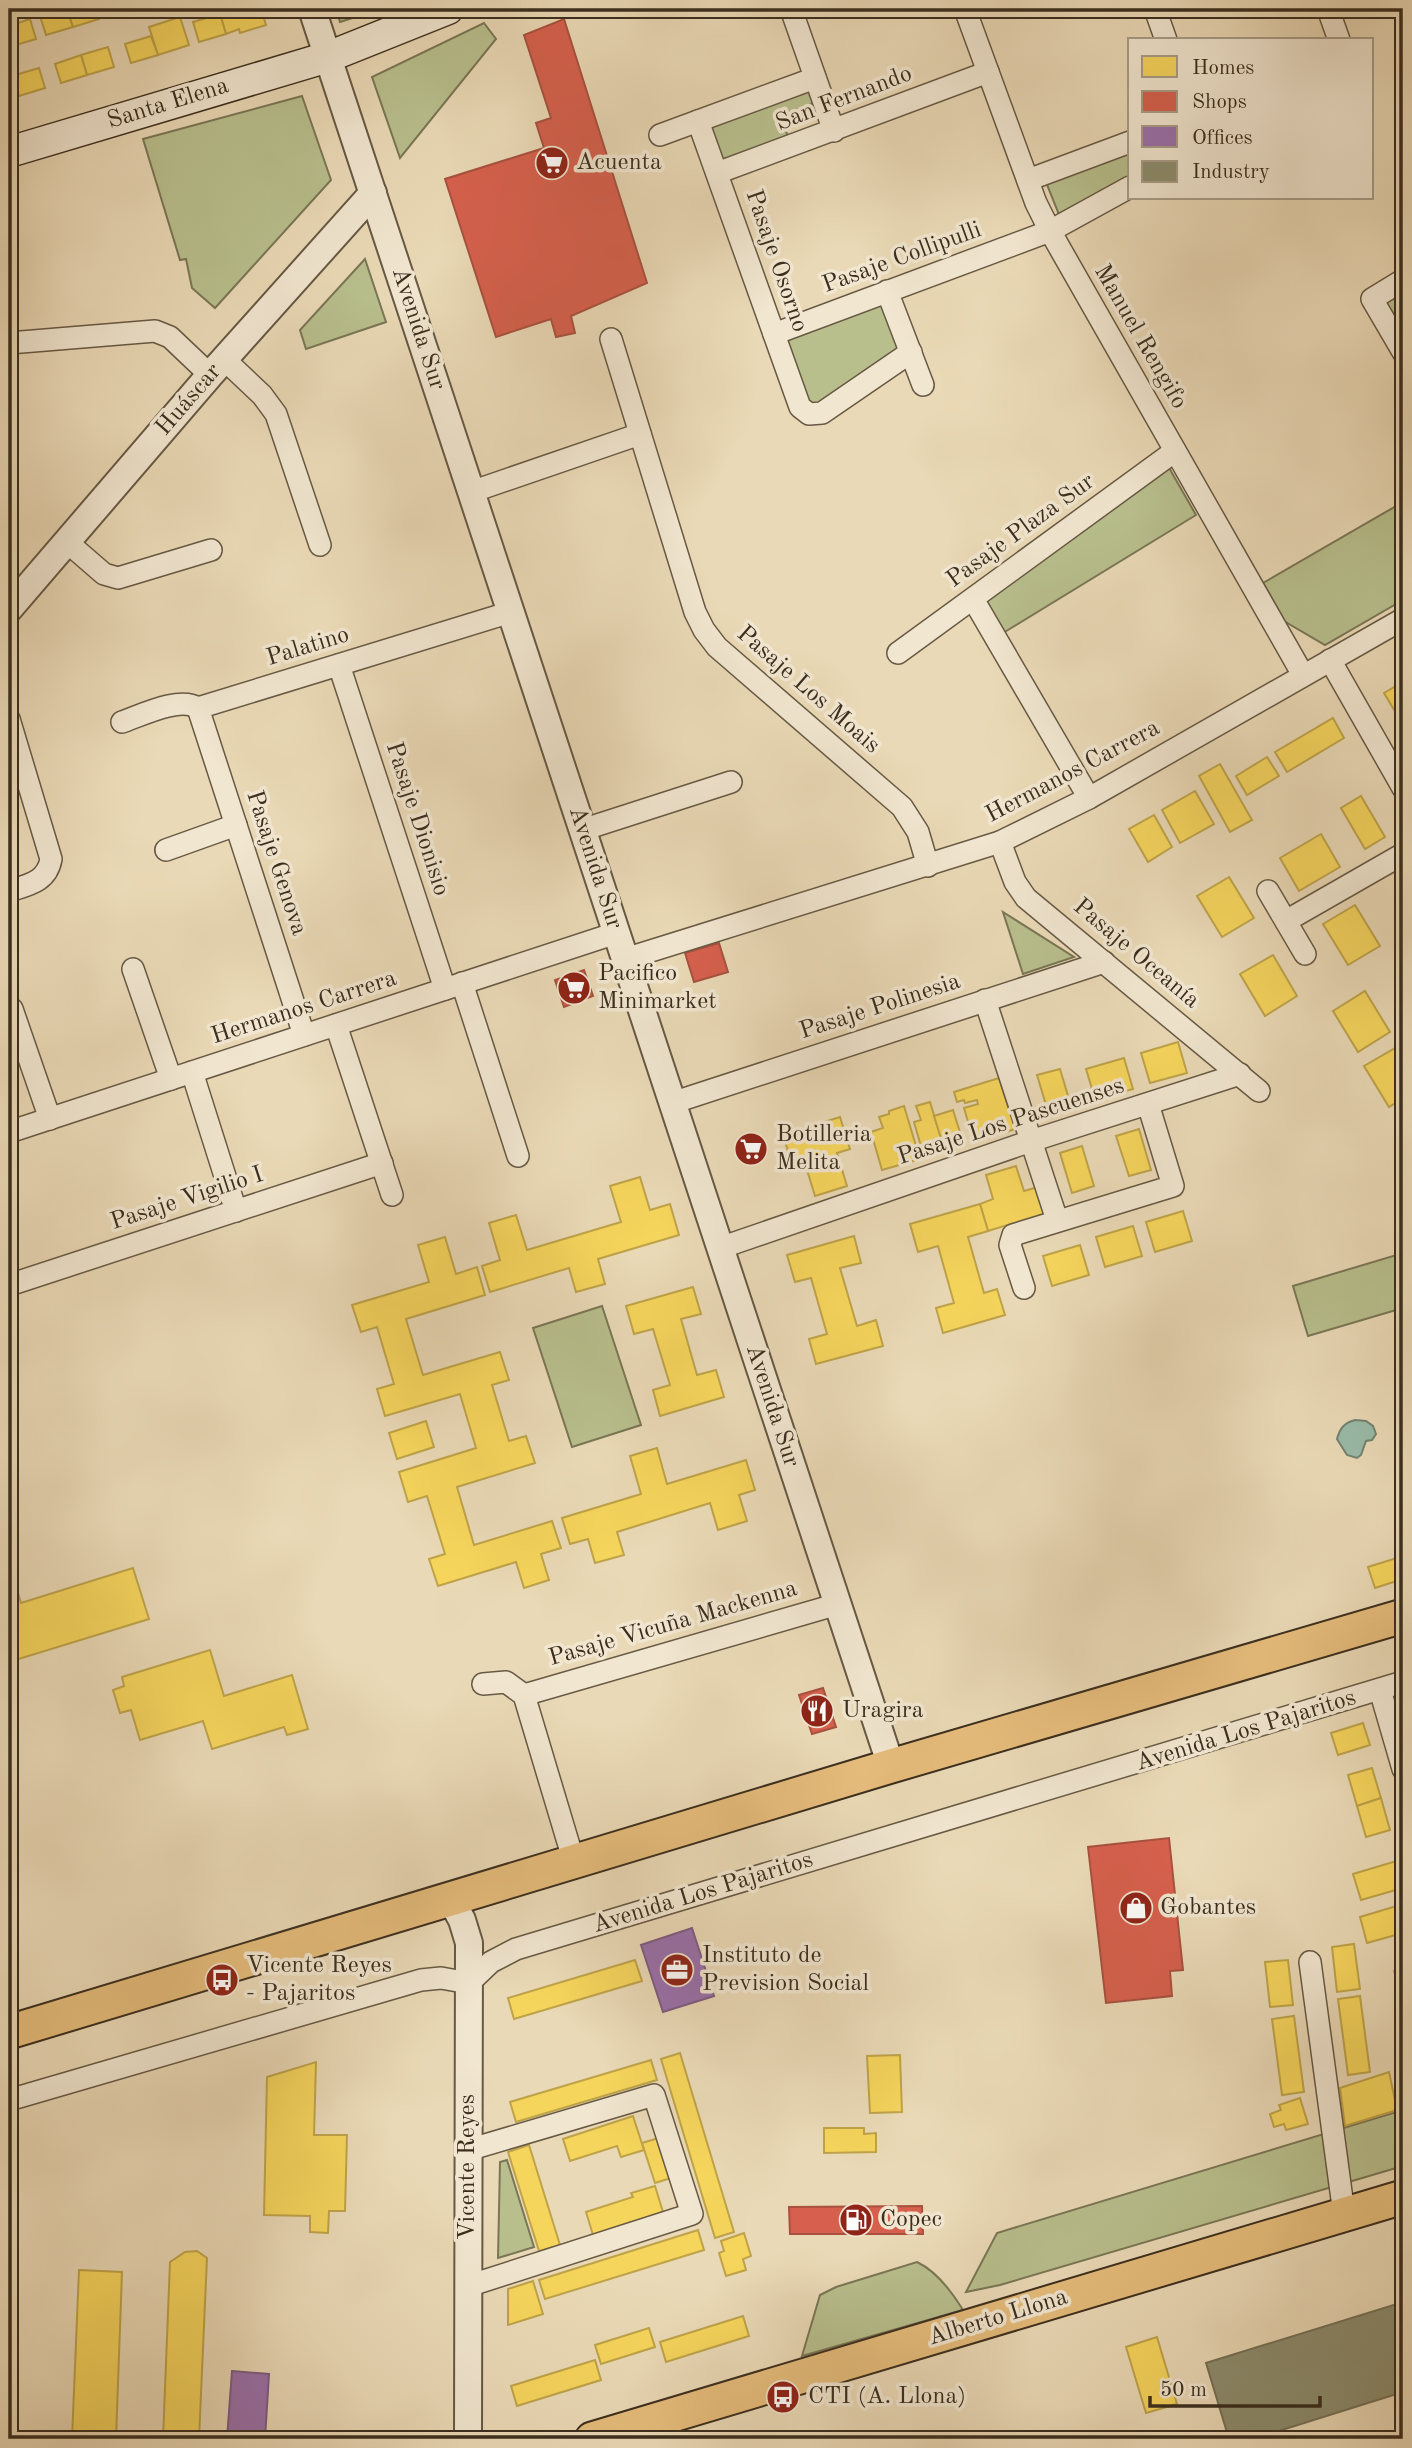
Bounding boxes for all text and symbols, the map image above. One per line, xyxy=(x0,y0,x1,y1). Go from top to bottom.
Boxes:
legend xyxy=(1128,38,1374,200)
text: Homes xyxy=(1192,58,1254,79)
street label: San Fernando xyxy=(772,62,916,136)
street label: Santa Elena xyxy=(104,74,232,134)
text: Shops xyxy=(1192,92,1247,113)
text: Offices xyxy=(1192,128,1253,149)
supermarket icon: Acuenta xyxy=(533,144,571,182)
place label: Acuenta xyxy=(576,151,662,175)
text: Industry xyxy=(1192,162,1270,183)
street label: Pasaje Osorno xyxy=(740,187,812,335)
street label: Pasaje Collipulli xyxy=(819,218,985,298)
street label: Manuel Rengifo xyxy=(1089,261,1191,413)
street label: Avenida Sur xyxy=(387,265,449,393)
street label: Huáscar xyxy=(152,359,226,440)
street label: Pasaje Plaza Sur xyxy=(943,469,1099,592)
street label: Pasaje Los Moais xyxy=(732,622,884,758)
street label: Palatino xyxy=(264,623,352,671)
street label: Hermanos Carrera xyxy=(982,716,1164,828)
street label: Pasaje Dionisio xyxy=(381,739,453,899)
street label: Pasaje Genova xyxy=(241,788,311,939)
street label: Avenida Sur xyxy=(564,804,626,932)
street label: Pasaje Oceanía xyxy=(1068,895,1204,1014)
place label: Pacifico Minimarket xyxy=(598,962,717,1014)
street label: Hermanos Carrera xyxy=(208,967,400,1049)
supermarket icon: Pacifico Minimarket xyxy=(555,969,593,1007)
street label: Pasaje Polinesia xyxy=(797,970,963,1044)
street label: Pasaje Los Pascuenses xyxy=(895,1074,1127,1170)
place label: Botilleria Melita xyxy=(776,1123,872,1175)
supermarket icon: Botilleria Melita xyxy=(732,1130,770,1168)
street label: Pasaje Vigilio I xyxy=(108,1163,266,1235)
street label: Avenida Sur xyxy=(741,1342,803,1470)
street label: Pasaje Vicuña Mackenna xyxy=(546,1577,800,1671)
street label: Avenida Los Pajaritos xyxy=(1133,1686,1359,1776)
restaurant icon: Uragira xyxy=(798,1692,836,1730)
place label: Uragira xyxy=(842,1699,924,1723)
street label: Avenida Los Pajaritos xyxy=(590,1848,816,1938)
shop icon: Gobantes xyxy=(1117,1889,1155,1927)
place label: Gobantes xyxy=(1160,1896,1256,1920)
place label: Instituto de Prevision Social xyxy=(702,1944,869,1996)
office icon: Instituto de Prevision Social xyxy=(658,1951,696,1989)
place label: Vicente Reyes - Pajaritos xyxy=(246,1954,392,2006)
bus stop icon: Vicente Reyes - Pajaritos xyxy=(203,1961,241,1999)
street label: Vicente Reyes xyxy=(456,2094,480,2240)
fuel station icon: Copec xyxy=(837,2201,875,2239)
place label: Copec xyxy=(880,2208,942,2232)
street label: Alberto Llona xyxy=(925,2285,1071,2351)
scale bar xyxy=(1150,2364,1319,2408)
bus stop icon: CTI (A. Llona) xyxy=(764,2378,802,2416)
text: 50 m xyxy=(1160,2380,1207,2401)
place label: CTI (A. Llona) xyxy=(808,2385,966,2409)

